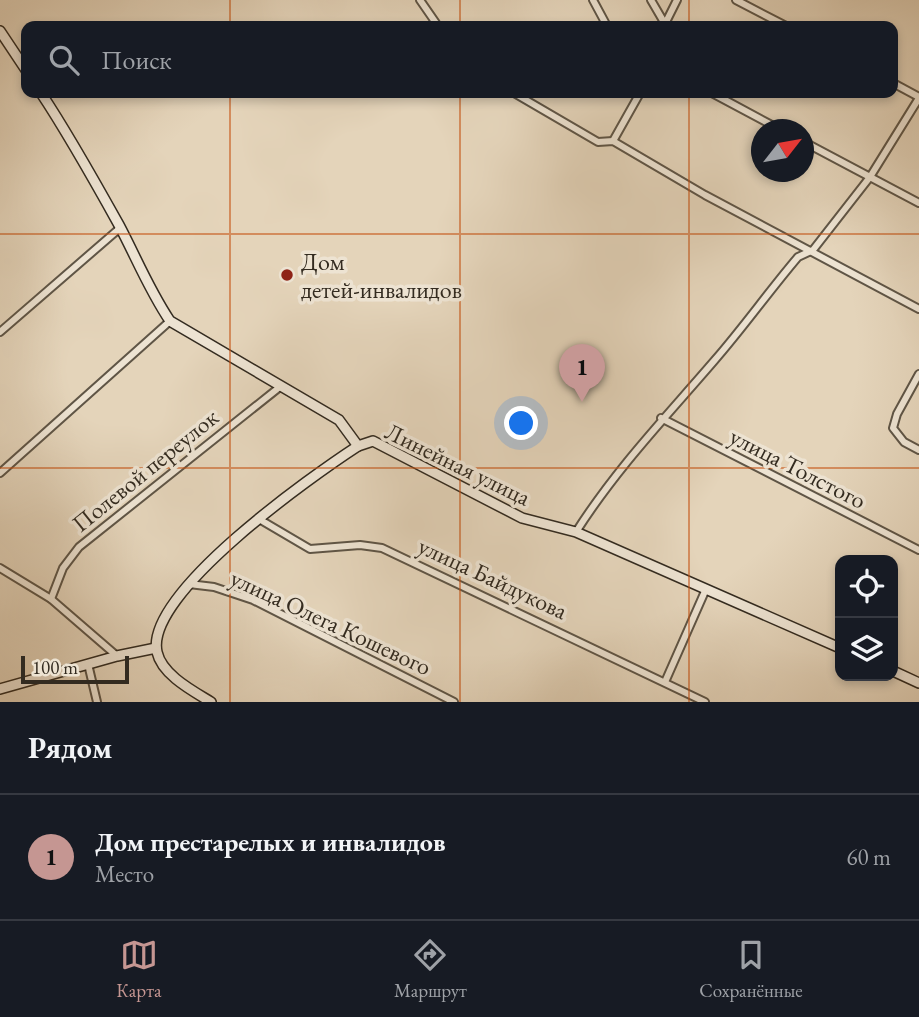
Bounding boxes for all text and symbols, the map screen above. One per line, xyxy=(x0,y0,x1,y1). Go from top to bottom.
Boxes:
search box xyxy=(21,21,898,98)
icon: search xyxy=(45,41,83,79)
text: Поиск xyxy=(101,43,172,77)
north arrow xyxy=(751,119,814,182)
place label: Дом детей-инвалидов xyxy=(301,246,462,305)
marker: Дом детей-инвалидов xyxy=(279,267,295,283)
pin: 1 xyxy=(559,344,605,402)
street label: Полевой переулок xyxy=(65,401,225,539)
your location xyxy=(504,406,538,440)
street label: Линейная улица xyxy=(380,415,536,513)
street label: улица Толстого xyxy=(725,420,872,516)
street label: улица Байдукова xyxy=(413,530,573,626)
map controls xyxy=(835,555,898,681)
button: locate xyxy=(835,555,898,618)
street label: улица Олега Кошевого xyxy=(226,562,436,682)
button: layers xyxy=(835,618,898,681)
scale bar xyxy=(21,653,130,685)
text: 100 m xyxy=(32,655,78,680)
text: Рядом xyxy=(28,728,112,767)
text: Дом престарелых и инвалидов xyxy=(95,825,446,859)
text: 1 xyxy=(45,842,57,872)
text: 60 m xyxy=(846,842,891,872)
text: Место xyxy=(95,859,154,889)
tab: Карта xyxy=(116,936,162,1003)
tab: Маршрут xyxy=(394,936,467,1003)
tab: Сохранённые xyxy=(699,936,803,1003)

